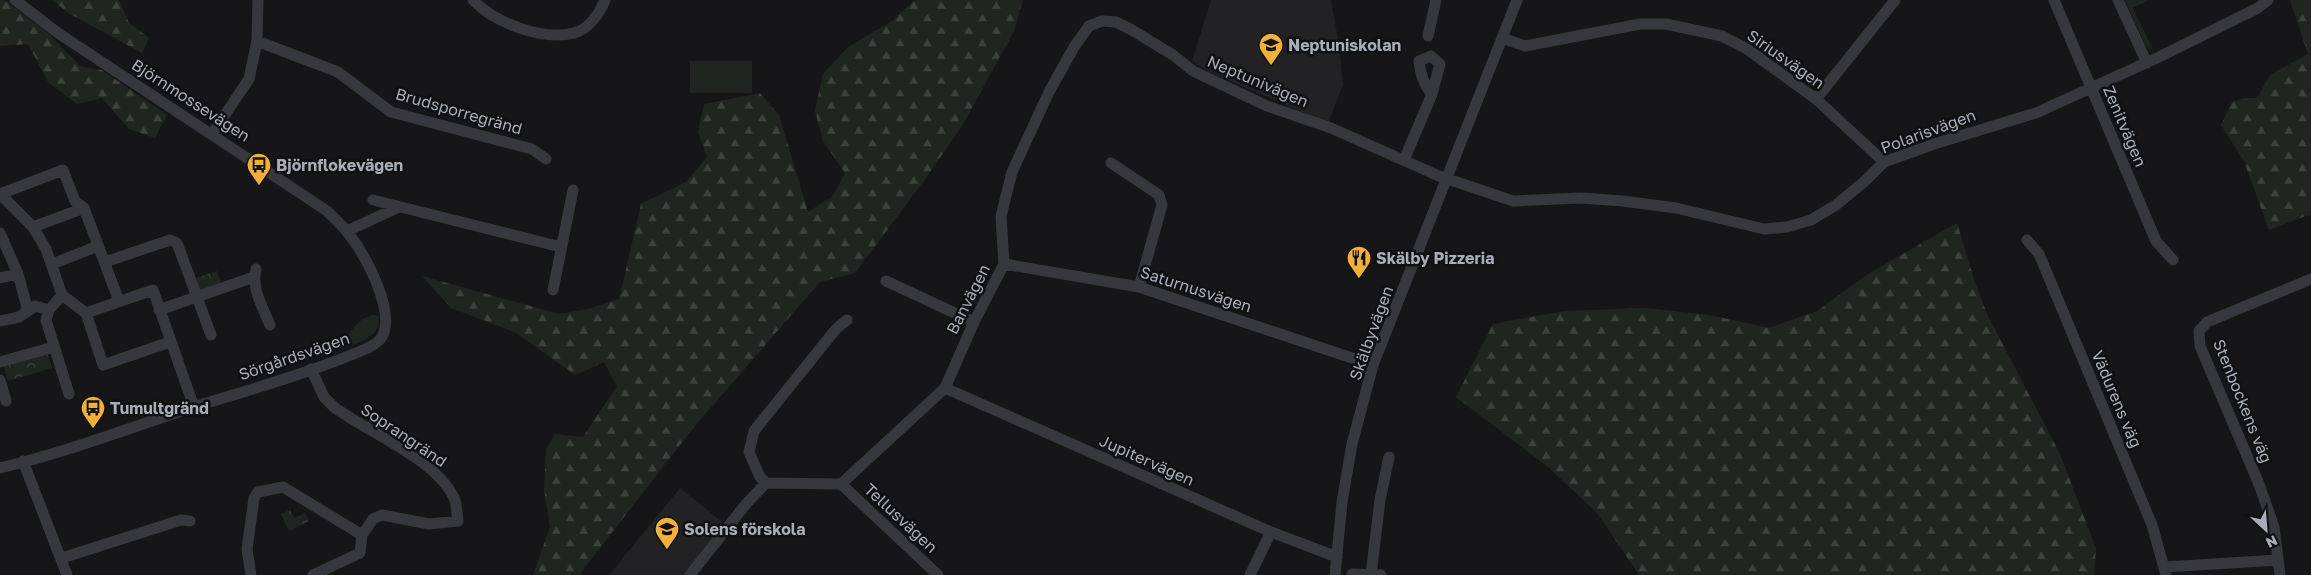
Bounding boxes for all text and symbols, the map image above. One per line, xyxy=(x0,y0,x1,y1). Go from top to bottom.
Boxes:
street label: Siriusvägen xyxy=(1743,25,1829,93)
school or university icon: Neptuniskolan xyxy=(1258,32,1284,66)
place label: Neptuniskolan xyxy=(1288,35,1401,55)
street label: Neptunivägen xyxy=(1204,51,1312,111)
street label: Björnmossevägen xyxy=(128,54,254,146)
street label: Zenitvägen xyxy=(2099,82,2151,170)
street label: Brudsporregränd xyxy=(393,83,525,139)
street label: Polarisvägen xyxy=(1878,105,1978,157)
bus stop icon: Björnflokevägen xyxy=(246,152,272,186)
place label: Björnflokevägen xyxy=(276,155,403,175)
restaurant icon: Skälby Pizzeria xyxy=(1346,245,1372,279)
place label: Skälby Pizzeria xyxy=(1376,248,1494,268)
street label: Banvägen xyxy=(942,261,994,337)
street label: Saturnusvägen xyxy=(1138,262,1254,316)
street label: Skälbyvägen xyxy=(1345,283,1397,383)
street label: Sörgårdsvägen xyxy=(236,328,352,384)
street label: Stenbockens väg xyxy=(2209,336,2277,466)
street label: Vädurens väg xyxy=(2088,347,2146,451)
bus stop icon: Tumultgränd xyxy=(80,395,106,429)
place label: Tumultgränd xyxy=(110,398,209,418)
street label: Soprangränd xyxy=(357,399,451,471)
street label: Jupitervägen xyxy=(1096,430,1198,490)
street label: Tellusvägen xyxy=(860,479,942,557)
north arrow xyxy=(2241,505,2291,555)
school or university icon: Solens förskola xyxy=(654,516,680,550)
place label: Solens förskola xyxy=(684,519,805,539)
text: N xyxy=(2263,532,2280,552)

